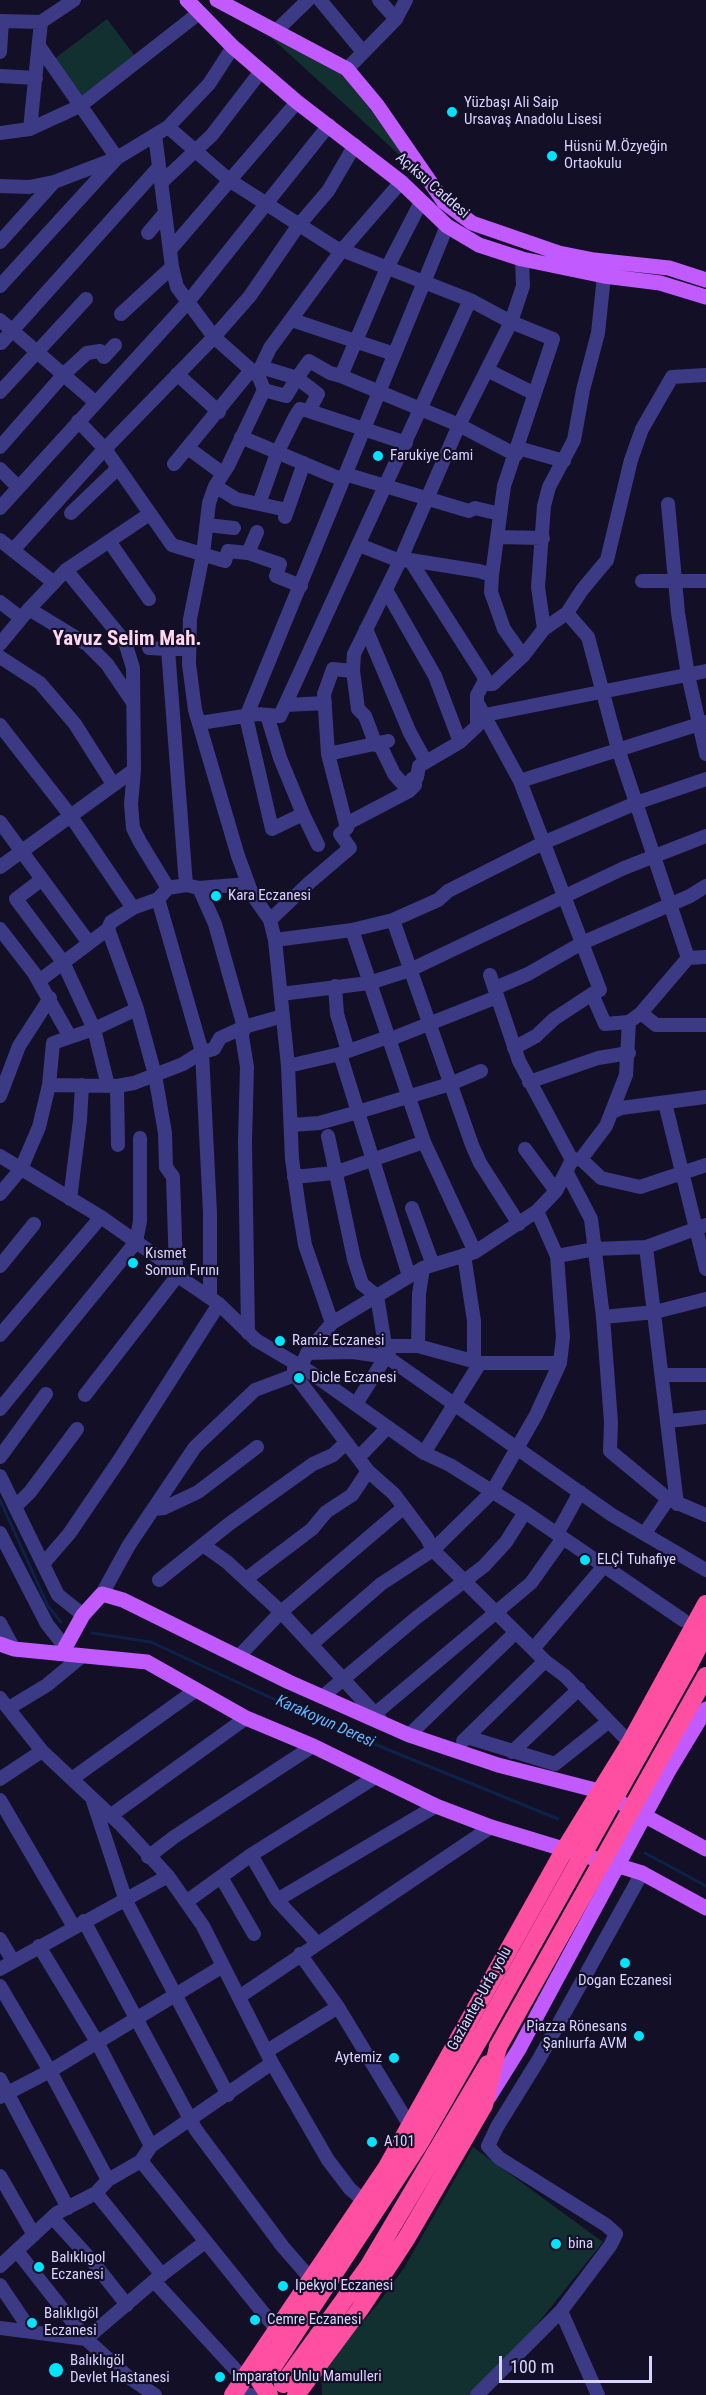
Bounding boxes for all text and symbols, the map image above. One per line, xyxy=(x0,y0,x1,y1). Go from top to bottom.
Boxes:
place label: Yüzbaşı Ali Saip Ursavaş Anadolu Lisesi xyxy=(464,94,602,129)
marker: Yüzbaşı Ali Saip Ursavaş Anadolu Lisesi xyxy=(445,105,459,119)
place label: Hüsnü M.Özyeğin Ortaokulu xyxy=(564,138,668,173)
street label: Açıksu Caddesi xyxy=(392,149,472,223)
marker: Hüsnü M.Özyeğin Ortaokulu xyxy=(545,149,559,163)
place label: Farukiye Cami xyxy=(390,447,473,465)
marker: Farukiye Cami xyxy=(371,449,385,463)
district label: Yavuz Selim Mah. xyxy=(52,627,202,653)
place label: Kara Eczanesi xyxy=(228,887,311,905)
marker: Kara Eczanesi xyxy=(209,889,223,903)
place label: Kısmet Somun Fırını xyxy=(145,1245,219,1280)
marker: Kısmet Somun Fırını xyxy=(126,1256,140,1270)
place label: Ramiz Eczanesi xyxy=(292,1332,385,1350)
marker: Ramiz Eczanesi xyxy=(273,1334,287,1348)
place label: Dicle Eczanesi xyxy=(311,1369,396,1387)
marker: Dicle Eczanesi xyxy=(292,1371,306,1385)
place label: ELÇİ Tuhafiye xyxy=(597,1551,676,1569)
marker: ELÇİ Tuhafiye xyxy=(578,1553,592,1567)
water label: Karakoyun Deresi xyxy=(273,1692,377,1752)
street label: Gaziantep-Urfa yolu xyxy=(444,1944,516,2054)
marker: Dogan Eczanesi xyxy=(618,1956,632,1970)
place label: Dogan Eczanesi xyxy=(578,1972,672,1990)
place label: Piazza Rönesans Şanlıurfa AVM xyxy=(526,2018,627,2053)
marker: Piazza Rönesans Şanlıurfa AVM xyxy=(632,2029,646,2043)
place label: Aytemiz xyxy=(335,2049,382,2067)
marker: Aytemiz xyxy=(387,2051,401,2065)
place label: A101 xyxy=(384,2133,415,2151)
marker: A101 xyxy=(365,2135,379,2149)
place label: bina xyxy=(568,2235,593,2253)
marker: bina xyxy=(549,2237,563,2251)
place label: Balıklıgol Eczanesi xyxy=(51,2249,105,2284)
marker: Balıklıgol Eczanesi xyxy=(32,2260,46,2274)
place label: Ipekyol Eczanesi xyxy=(295,2277,393,2295)
marker: Ipekyol Eczanesi xyxy=(276,2279,290,2293)
place label: Balıklıgöl Eczanesi xyxy=(44,2305,98,2340)
place label: Cemre Eczanesi xyxy=(267,2311,361,2329)
marker: Cemre Eczanesi xyxy=(248,2313,262,2327)
marker: Balıklıgöl Eczanesi xyxy=(25,2316,39,2330)
scale bar xyxy=(502,2344,655,2382)
place label: Balıklıgöl Devlet Hastanesi xyxy=(70,2352,170,2387)
text: 100 m xyxy=(510,2356,554,2377)
marker: Balıklıgöl Devlet Hastanesi xyxy=(47,2361,65,2379)
place label: Imparator Unlu Mamulleri xyxy=(232,2368,382,2386)
marker: Imparator Unlu Mamulleri xyxy=(213,2370,227,2384)

